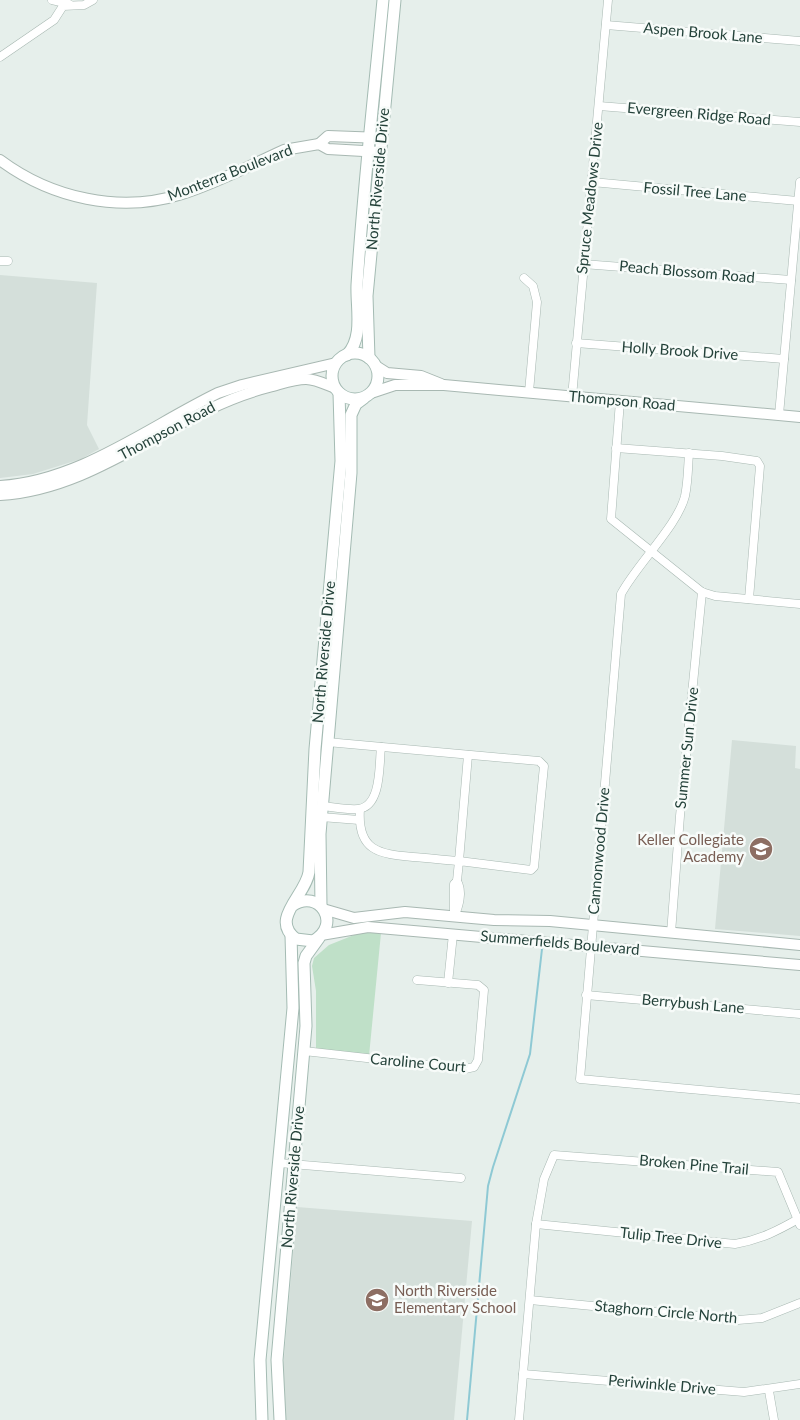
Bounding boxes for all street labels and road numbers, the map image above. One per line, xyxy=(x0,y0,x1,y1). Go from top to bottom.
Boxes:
street label: Aspen Brook Lane xyxy=(643,18,764,46)
street label: Evergreen Ridge Road xyxy=(627,98,772,128)
street label: North Riverside Drive xyxy=(362,107,392,251)
street label: Spruce Meadows Drive xyxy=(572,121,606,275)
street label: Monterra Boulevard xyxy=(165,140,295,204)
street label: Fossil Tree Lane xyxy=(643,178,747,204)
street label: Peach Blossom Road xyxy=(619,256,756,286)
street label: Holly Brook Drive xyxy=(621,337,739,363)
street label: Thompson Road xyxy=(568,386,676,414)
street label: Thompson Road xyxy=(115,397,218,463)
street label: North Riverside Drive xyxy=(308,580,338,724)
street label: Summer Sun Drive xyxy=(671,686,701,810)
street label: Cannonwood Drive xyxy=(583,786,613,915)
street label: Summerfields Boulevard xyxy=(480,926,640,958)
street label: Berrybush Lane xyxy=(641,990,745,1016)
street label: Caroline Court xyxy=(369,1049,467,1075)
street label: North Riverside Drive xyxy=(277,1105,307,1249)
street label: Broken Pine Trail xyxy=(639,1150,750,1178)
street label: Tulip Tree Drive xyxy=(619,1223,723,1251)
street label: Staghorn Circle North xyxy=(594,1296,738,1326)
street label: Periwinkle Drive xyxy=(607,1370,717,1398)

